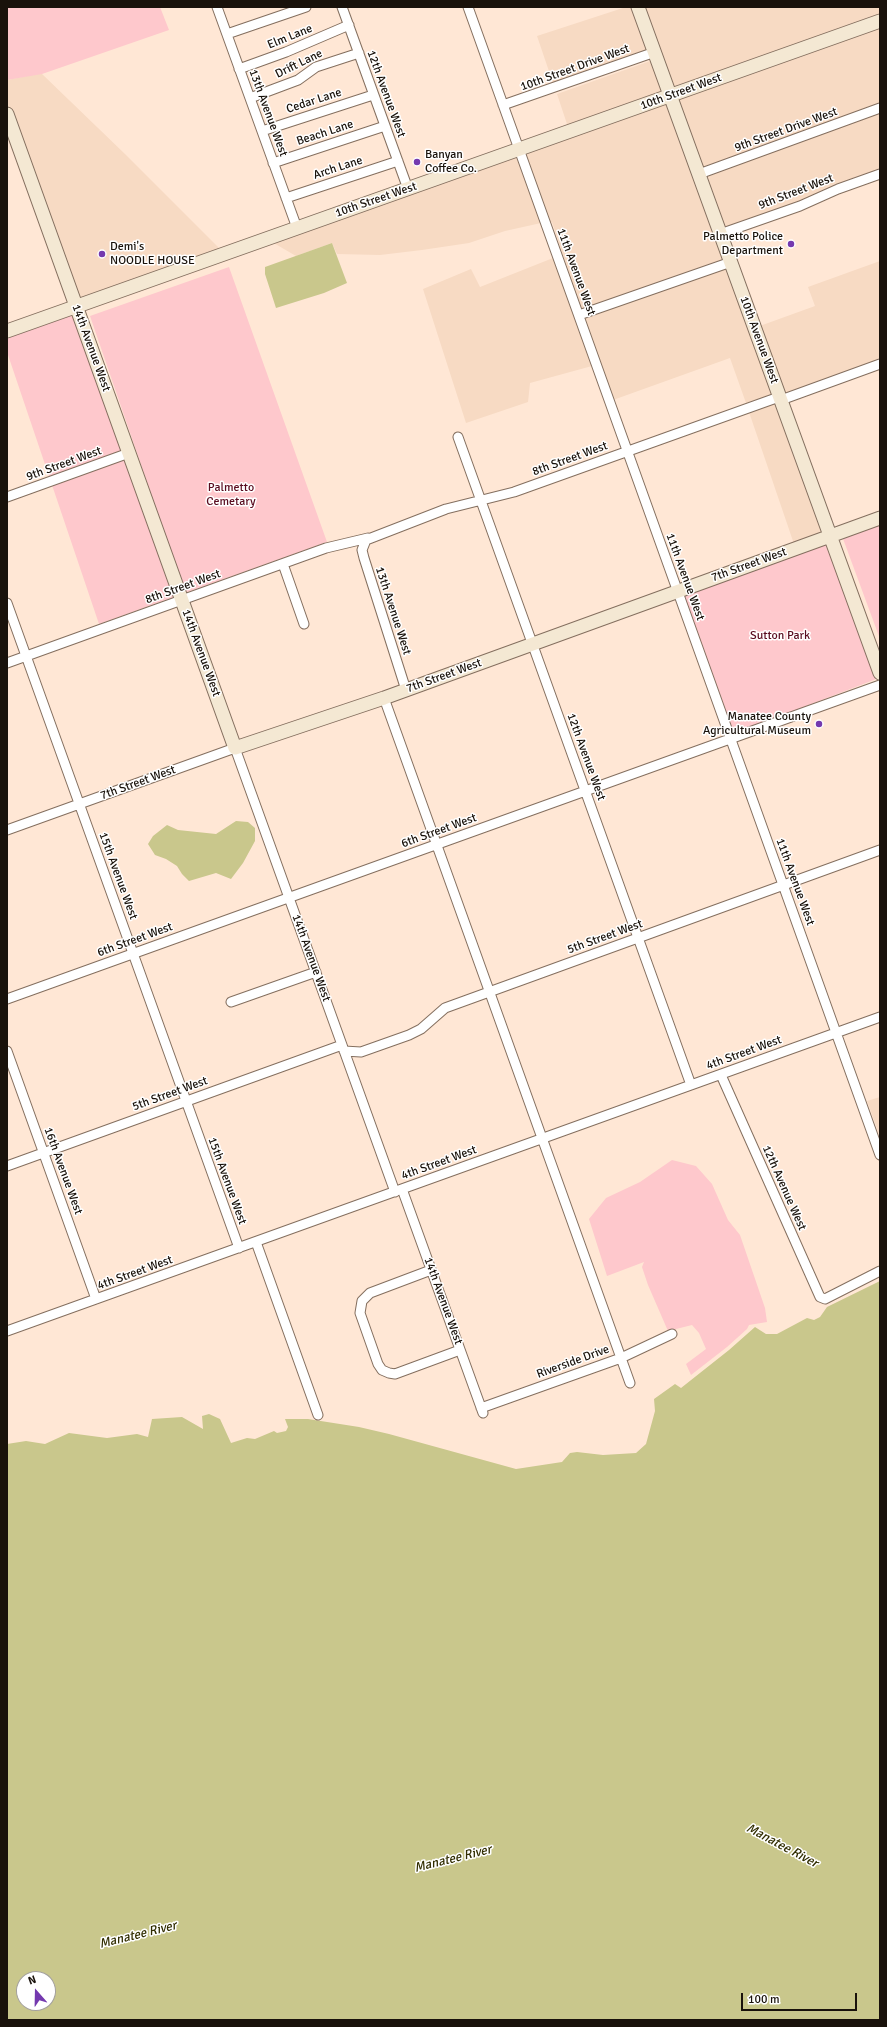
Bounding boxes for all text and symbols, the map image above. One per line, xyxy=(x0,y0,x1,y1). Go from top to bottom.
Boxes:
street label: Elm Lane xyxy=(265,21,315,53)
street label: 10th Street Drive West xyxy=(519,42,631,94)
street label: Drift Lane xyxy=(273,46,325,82)
street label: 12th Avenue West xyxy=(364,48,408,140)
street label: 13th Avenue West xyxy=(246,67,290,159)
street label: 10th Street West xyxy=(638,71,724,113)
street label: Cedar Lane xyxy=(284,85,344,117)
street label: 9th Street Drive West xyxy=(733,105,839,155)
street label: Beach Lane xyxy=(295,117,355,149)
place label: Banyan Coffee Co. xyxy=(425,148,477,176)
street label: Arch Lane xyxy=(311,153,365,183)
marker: Banyan Coffee Co. xyxy=(412,157,422,167)
street label: 9th Street West xyxy=(757,171,835,213)
street label: 10th Street West xyxy=(333,179,419,221)
street label: 11th Avenue West xyxy=(554,226,598,318)
place label: Palmetto Police Department xyxy=(703,230,783,258)
marker: Palmetto Police Department xyxy=(786,239,796,249)
place label: Demi's NOODLE HOUSE xyxy=(110,240,195,268)
marker: Demi's NOODLE HOUSE xyxy=(97,249,107,259)
street label: 10th Avenue West xyxy=(737,294,781,386)
street label: 14th Avenue West xyxy=(69,302,113,394)
street label: 8th Street West xyxy=(530,439,610,479)
street label: 9th Street West xyxy=(24,444,104,484)
park label: Palmetto Cemetary xyxy=(206,481,256,509)
street label: 11th Avenue West xyxy=(663,531,707,623)
street label: 7th Street West xyxy=(709,545,789,585)
street label: 13th Avenue West xyxy=(372,565,414,657)
street label: 8th Street West xyxy=(143,567,223,607)
street label: 14th Avenue West xyxy=(179,607,223,699)
park label: Sutton Park xyxy=(750,629,810,643)
street label: 7th Street West xyxy=(404,656,484,696)
place label: Manatee County Agricultural Museum xyxy=(703,710,811,738)
street label: 12th Avenue West xyxy=(564,711,608,803)
marker: Manatee County Agricultural Museum xyxy=(814,719,824,729)
street label: 7th Street West xyxy=(98,763,178,803)
street label: 6th Street West xyxy=(399,811,479,851)
street label: 15th Avenue West xyxy=(96,830,140,922)
street label: 11th Avenue West xyxy=(773,836,817,928)
street label: 14th Avenue West xyxy=(289,912,333,1004)
street label: 5th Street West xyxy=(565,917,645,957)
street label: 6th Street West xyxy=(95,920,175,960)
street label: 4th Street West xyxy=(704,1033,784,1073)
street label: 5th Street West xyxy=(130,1074,210,1114)
street label: 16th Avenue West xyxy=(41,1125,85,1217)
street label: 15th Avenue West xyxy=(205,1135,249,1227)
street label: 4th Street West xyxy=(399,1143,479,1183)
street label: 12th Avenue West xyxy=(759,1143,809,1233)
street label: 4th Street West xyxy=(95,1253,175,1293)
street label: 14th Avenue West xyxy=(421,1255,465,1347)
street label: Riverside Drive xyxy=(535,1342,611,1382)
water label: Manatee River xyxy=(743,1821,821,1871)
water label: Manatee River xyxy=(413,1842,493,1876)
water label: Manatee River xyxy=(98,1918,178,1952)
north arrow xyxy=(16,1971,56,2011)
text: N xyxy=(26,1973,38,1988)
scale bar xyxy=(743,1985,859,2011)
text: 100 m xyxy=(748,1992,780,2007)

